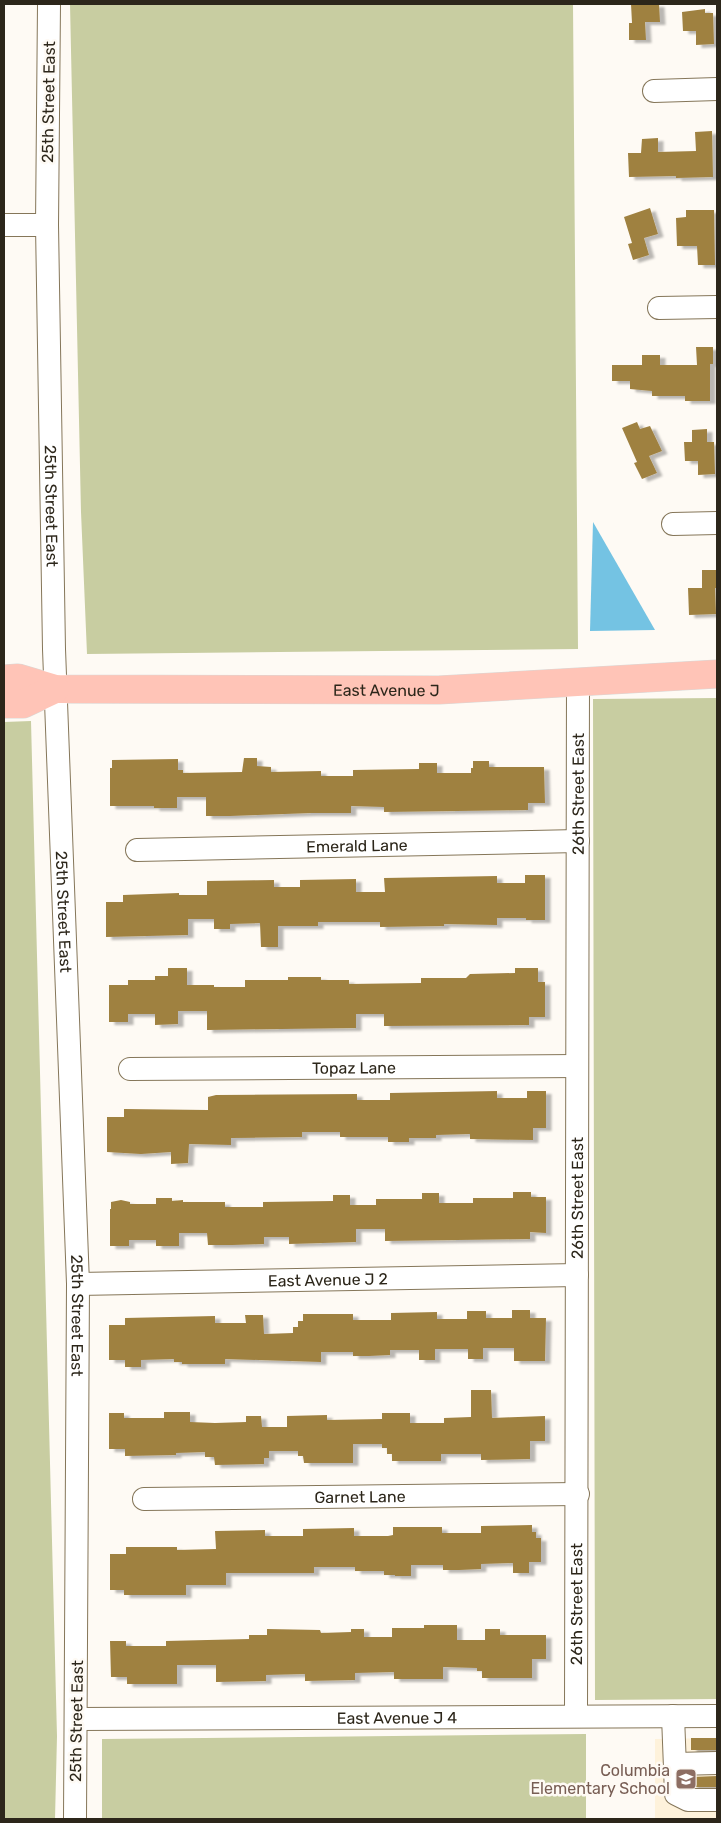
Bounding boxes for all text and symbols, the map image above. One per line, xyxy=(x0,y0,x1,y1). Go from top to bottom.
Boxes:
street label: 25th Street East xyxy=(38,41,59,163)
street label: 25th Street East xyxy=(41,445,62,567)
street label: East Avenue J xyxy=(333,681,440,700)
street label: 26th Street East xyxy=(569,733,588,855)
street label: Emerald Lane xyxy=(306,835,408,857)
street label: 25th Street East xyxy=(52,850,75,973)
street label: Topaz Lane xyxy=(312,1058,396,1078)
street label: 26th Street East xyxy=(568,1137,587,1259)
street label: 25th Street East xyxy=(67,1254,87,1377)
street label: East Avenue J 2 xyxy=(268,1269,388,1291)
street label: Garnet Lane xyxy=(314,1487,406,1507)
street label: 26th Street East xyxy=(567,1543,586,1665)
street label: 25th Street East xyxy=(66,1660,87,1782)
street label: East Avenue J 4 xyxy=(337,1708,457,1728)
place label: Columbia Elementary School xyxy=(530,1761,670,1798)
school or university icon: Columbia Elementary School xyxy=(674,1767,698,1791)

